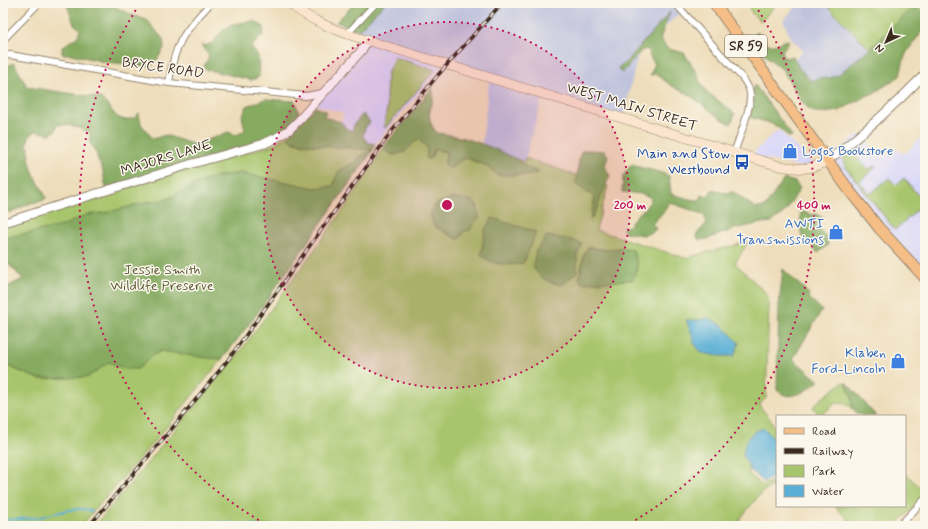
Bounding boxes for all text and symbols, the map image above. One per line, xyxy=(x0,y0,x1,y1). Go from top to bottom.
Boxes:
north arrow xyxy=(866,22,906,62)
road number: SR 59 xyxy=(725,35,767,57)
text: N xyxy=(872,41,887,56)
street label: BRYCE ROAD xyxy=(121,53,205,83)
street label: WEST MAIN STREET xyxy=(565,79,699,135)
street label: MAJORS LANE xyxy=(118,136,214,180)
shop icon: Logos Bookstore xyxy=(781,142,799,160)
place label: Logos Bookstore xyxy=(802,142,893,162)
place label: Main and Stow Westbound xyxy=(637,145,730,179)
bus stop icon: Main and Stow Westbound xyxy=(733,153,751,171)
centre of rings xyxy=(440,198,454,212)
text: 200 m xyxy=(614,198,647,214)
text: 400 m xyxy=(797,198,831,214)
place label: AWTI Transmissions xyxy=(736,215,824,249)
shop icon: AWTI Transmissions xyxy=(827,223,845,241)
park label: Jessie Smith Wildlife Preserve xyxy=(110,261,214,295)
place label: Klaben Ford-Lincoln xyxy=(811,344,886,378)
shop icon: Klaben Ford-Lincoln xyxy=(889,352,907,370)
legend xyxy=(776,415,906,507)
text: Road xyxy=(812,424,836,440)
text: Railway xyxy=(812,444,854,460)
text: Park xyxy=(812,464,836,480)
text: Water xyxy=(812,484,844,500)

